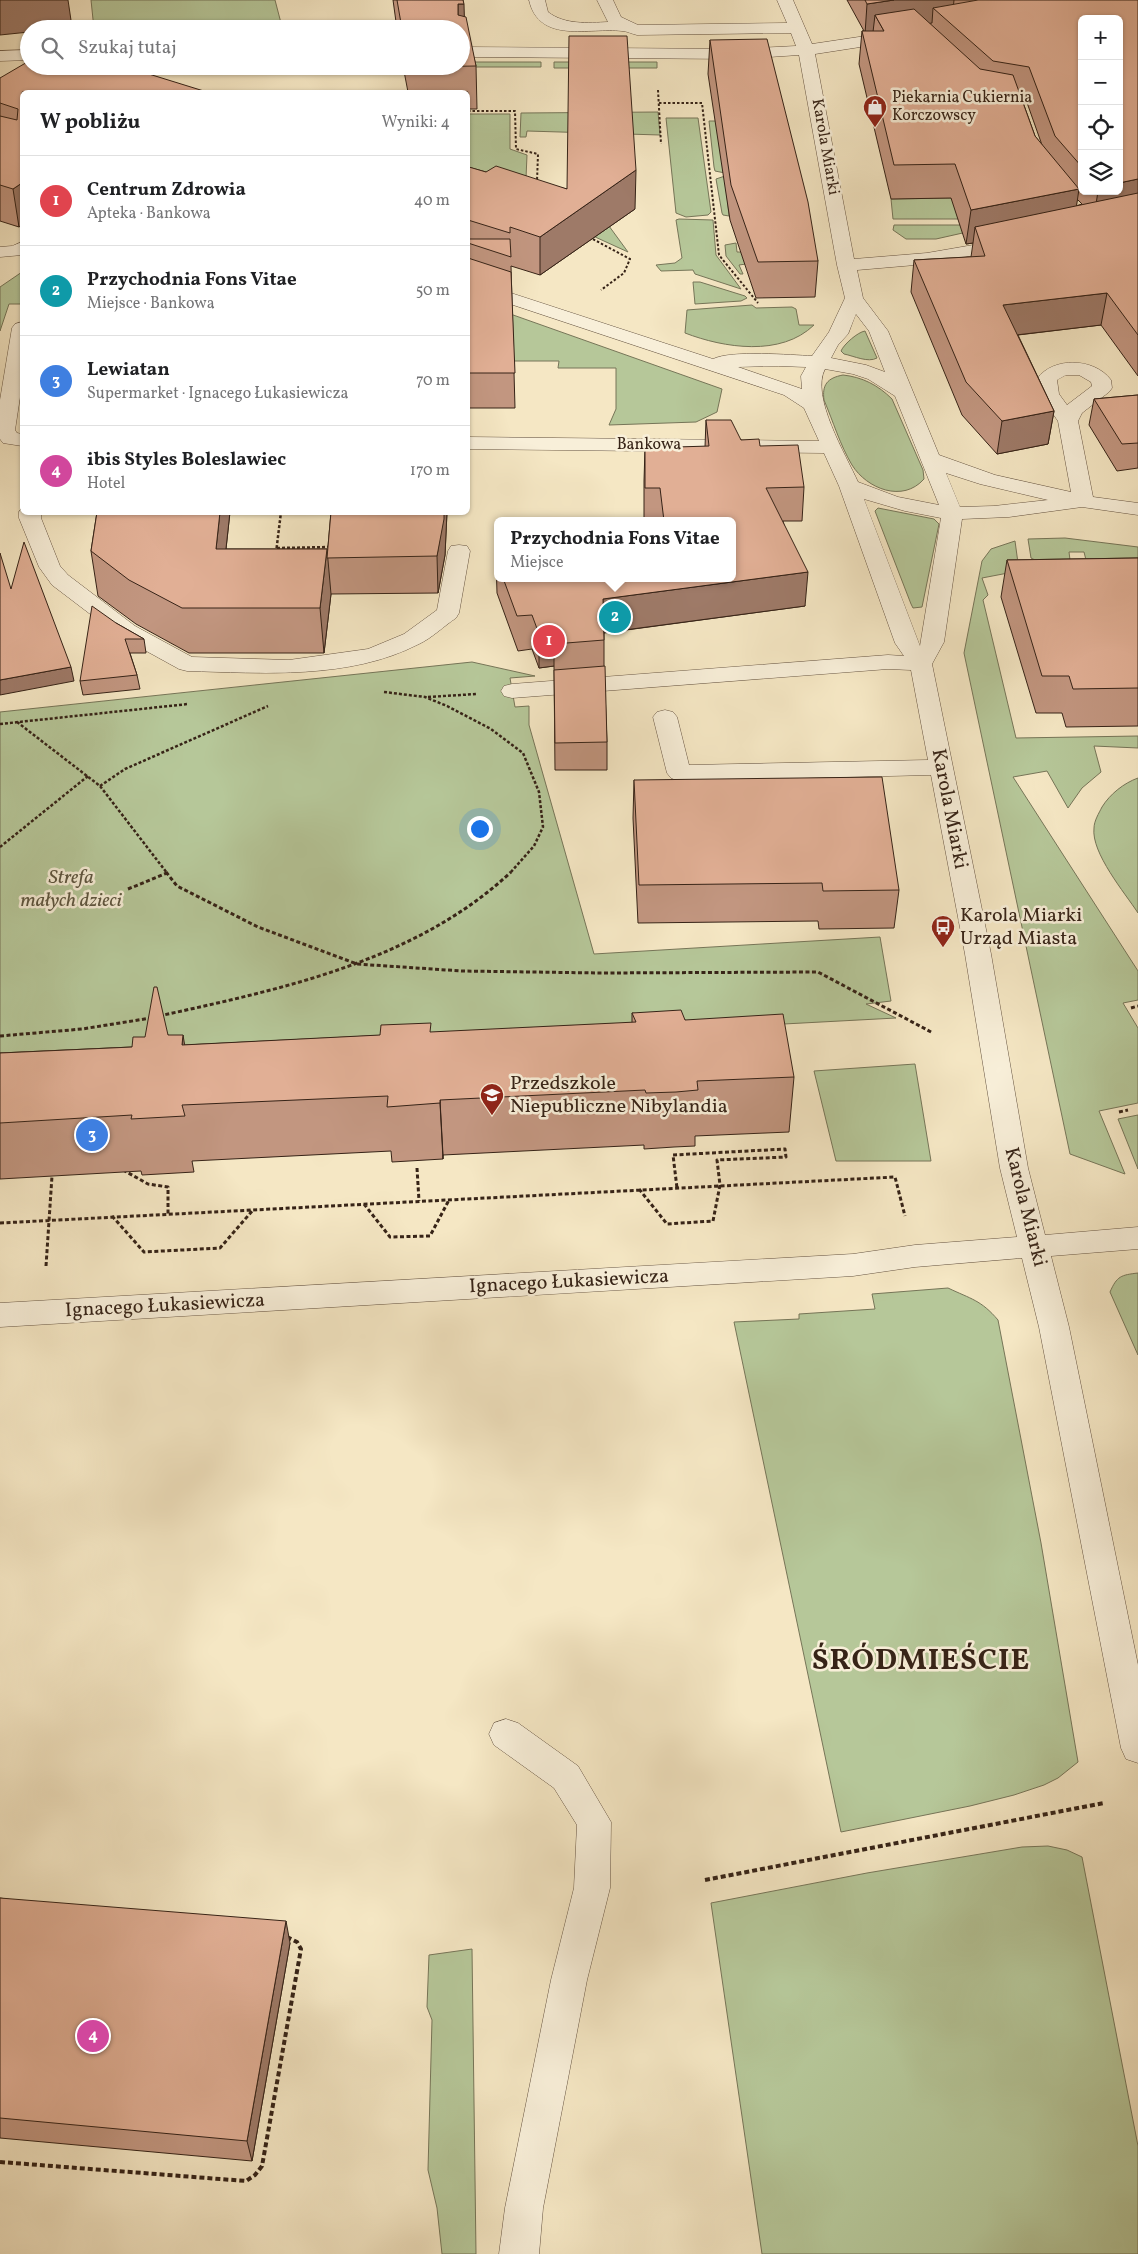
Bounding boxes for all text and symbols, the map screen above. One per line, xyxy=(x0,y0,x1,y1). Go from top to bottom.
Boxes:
map controls xyxy=(1078,15,1123,195)
button: + xyxy=(1078,15,1123,60)
search box xyxy=(20,20,470,75)
icon: search xyxy=(38,34,66,62)
text: Szukaj tutaj xyxy=(78,35,177,61)
button: − xyxy=(1078,60,1123,105)
place label: Piekarnia Cukiernia Korczowscy xyxy=(892,87,1032,127)
shop icon: Piekarnia Cukiernia Korczowscy xyxy=(862,94,888,128)
street label: Karola Miarki xyxy=(806,97,844,197)
button: locate xyxy=(1078,105,1123,150)
text: W pobliżu xyxy=(40,108,140,137)
text: Wyniki: 4 xyxy=(382,112,450,134)
button: layers xyxy=(1078,150,1123,195)
text: Centrum Zdrowia xyxy=(87,177,246,203)
text: 1 xyxy=(53,190,59,212)
text: 40 m xyxy=(414,190,450,212)
text: Apteka · Bankowa xyxy=(87,203,211,225)
text: Przychodnia Fons Vitae xyxy=(87,267,297,293)
text: 2 xyxy=(52,280,60,302)
text: 50 m xyxy=(416,280,450,302)
text: Miejsce · Bankowa xyxy=(87,293,215,315)
text: Lewiatan xyxy=(87,357,170,383)
text: 3 xyxy=(52,370,60,392)
text: 70 m xyxy=(416,370,450,392)
text: Supermarket · Ignacego Łukasiewicza xyxy=(87,383,348,405)
street label: Bankowa xyxy=(617,434,681,456)
text: ibis Styles Boleslawiec xyxy=(87,447,286,473)
text: 4 xyxy=(51,460,61,482)
text: 170 m xyxy=(410,460,450,482)
text: Hotel xyxy=(87,473,125,495)
popup xyxy=(494,517,736,582)
text: Przychodnia Fons Vitae xyxy=(510,526,720,552)
text: Miejsce xyxy=(510,552,564,574)
pin: 2 xyxy=(599,598,631,636)
pin: 1 xyxy=(533,622,565,660)
street label: Karola Miarki xyxy=(924,746,974,872)
your location xyxy=(467,816,493,842)
park label: Strefa małych dzieci xyxy=(20,864,123,915)
place label: Karola Miarki Urząd Miasta xyxy=(960,902,1082,953)
bus stop icon: Karola Miarki Urząd Miasta xyxy=(930,914,956,948)
place label: Przedszkole Niepubliczne Nibylandia xyxy=(510,1070,728,1121)
school or university icon: Przedszkole Niepubliczne Nibylandia xyxy=(479,1082,505,1116)
pin: 3 xyxy=(76,1116,108,1154)
street label: Karola Miarki xyxy=(997,1144,1053,1270)
street label: Ignacego Łukasiewicza xyxy=(468,1263,670,1301)
street label: Ignacego Łukasiewicza xyxy=(64,1287,266,1325)
district label: ŚRÓDMIEŚCIE xyxy=(812,1640,1030,1682)
pin: 4 xyxy=(77,2017,109,2055)

